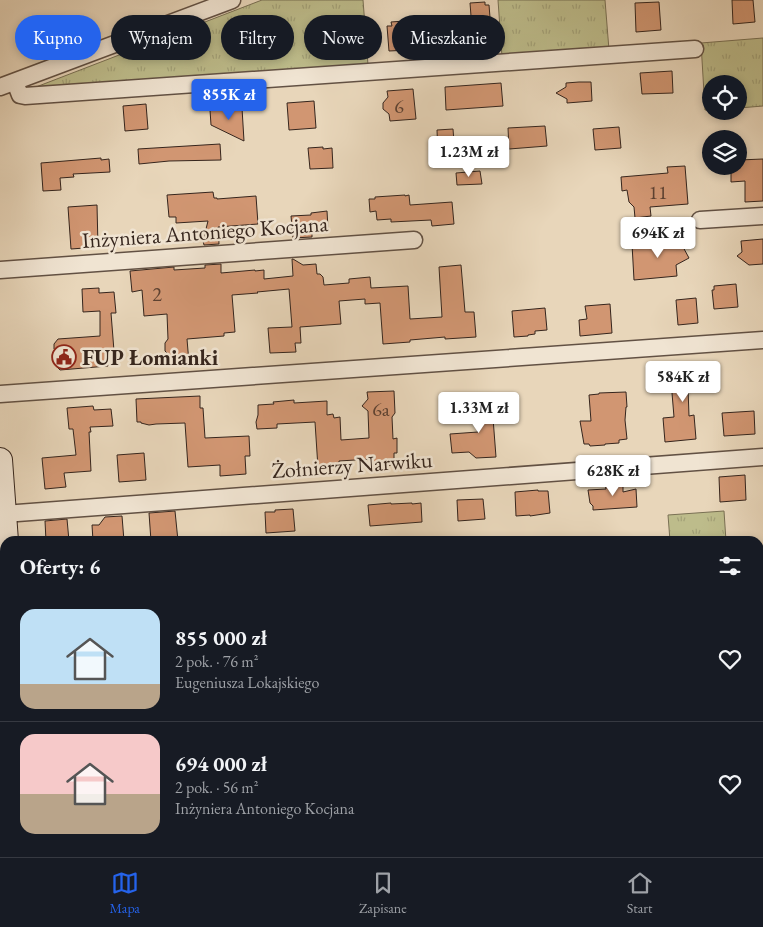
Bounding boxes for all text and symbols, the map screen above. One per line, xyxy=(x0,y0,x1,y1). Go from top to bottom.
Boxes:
chip: Kupno xyxy=(15,15,101,60)
chip: Wynajem xyxy=(111,15,211,60)
chip: Filtry xyxy=(221,15,294,60)
chip: Nowe xyxy=(304,15,382,60)
chip: Mieszkanie xyxy=(392,15,505,60)
map controls xyxy=(702,75,747,175)
button: locate xyxy=(702,75,747,120)
pin: 855K zł xyxy=(183,78,275,121)
text: 855K zł xyxy=(202,84,256,105)
house number: 6 xyxy=(394,93,404,119)
button: layers xyxy=(702,130,747,175)
pin: 1.23M zł xyxy=(417,136,521,178)
text: 1.23M zł xyxy=(439,141,499,162)
house number: 11 xyxy=(648,179,668,205)
street label: Inżyniera Antoniego Kocjana xyxy=(81,209,329,255)
pin: 694K zł xyxy=(612,216,704,259)
text: 694K zł xyxy=(631,222,685,243)
house number: 2 xyxy=(152,281,162,307)
place label: FUP Łomianki xyxy=(82,343,219,372)
public building icon: FUP Łomianki xyxy=(51,344,77,370)
pin: 584K zł xyxy=(637,360,729,403)
text: 584K zł xyxy=(656,366,710,387)
pin: 1.33M zł xyxy=(427,392,531,434)
house number: 6a xyxy=(372,396,390,422)
text: 1.33M zł xyxy=(449,397,509,418)
street label: Żołnierzy Narwiku xyxy=(271,445,434,485)
pin: 628K zł xyxy=(567,454,659,497)
text: 628K zł xyxy=(586,460,640,481)
icon: filters xyxy=(716,552,744,580)
text: Oferty: 6 xyxy=(20,553,100,580)
text: 855 000 zł xyxy=(175,624,267,651)
icon: home xyxy=(60,629,120,689)
icon: heart xyxy=(716,645,744,673)
text: 2 pok. · 76 m² xyxy=(175,651,258,672)
text: Eugeniusza Lokajskiego xyxy=(175,672,319,693)
text: 694 000 zł xyxy=(175,750,267,777)
icon: home xyxy=(60,754,120,814)
icon: heart xyxy=(716,770,744,798)
text: 2 pok. · 56 m² xyxy=(175,777,258,798)
text: Inżyniera Antoniego Kocjana xyxy=(175,798,354,819)
tab: Mapa xyxy=(109,869,140,917)
tab: Zapisane xyxy=(359,869,407,917)
tab: Start xyxy=(626,869,654,917)

